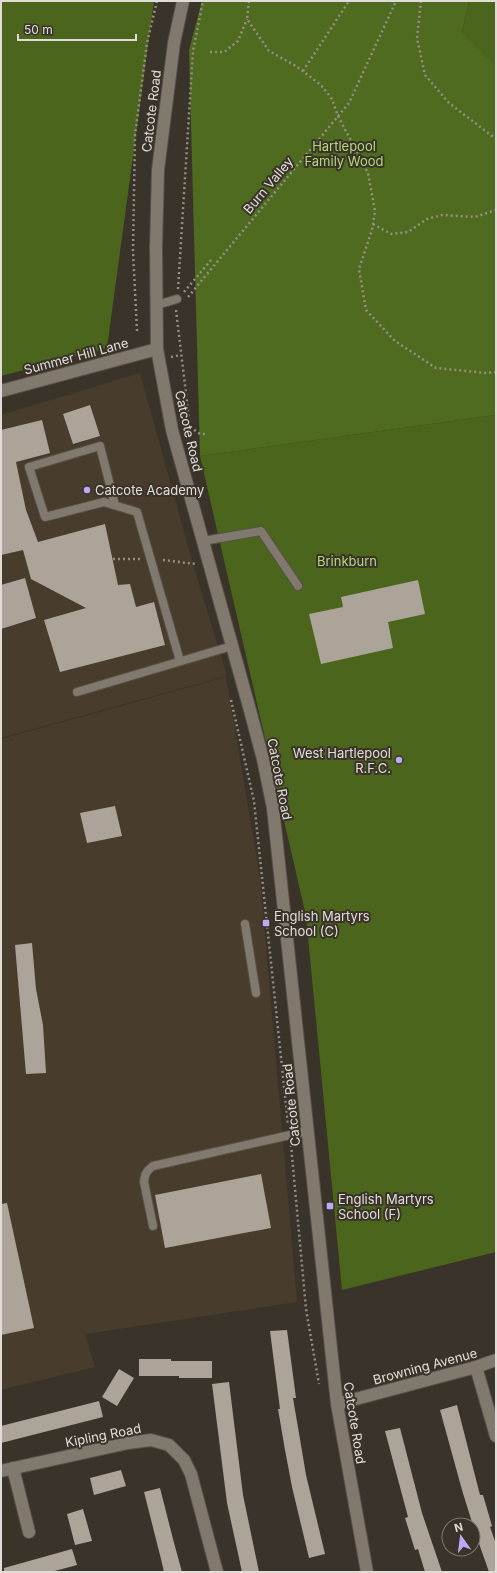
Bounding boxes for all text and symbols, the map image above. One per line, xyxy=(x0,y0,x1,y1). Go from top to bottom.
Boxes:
scale bar xyxy=(18,16,136,42)
text: 50 m xyxy=(24,22,53,37)
street label: Catcote Road xyxy=(138,69,164,153)
park label: Hartlepool Family Wood xyxy=(304,138,384,169)
street label: Burn Valley xyxy=(240,153,296,217)
street label: Summer Hill Lane xyxy=(22,334,130,378)
street label: Catcote Road xyxy=(172,389,206,473)
place label: Catcote Academy xyxy=(95,482,204,498)
marker: Catcote Academy xyxy=(82,485,92,495)
park label: Brinkburn xyxy=(317,553,377,569)
street label: Catcote Road xyxy=(264,737,296,821)
place label: West Hartlepool R.F.C. xyxy=(293,745,391,776)
marker: West Hartlepool R.F.C. xyxy=(394,755,404,765)
place label: English Martyrs School (C) xyxy=(274,908,370,939)
marker: English Martyrs School (C) xyxy=(261,918,271,928)
street label: Catcote Road xyxy=(279,1063,303,1147)
place label: English Martyrs School (F) xyxy=(338,1191,434,1222)
marker: English Martyrs School (F) xyxy=(325,1201,335,1211)
street label: Browning Avenue xyxy=(371,1344,479,1388)
street label: Catcote Road xyxy=(341,1381,369,1465)
street label: Kipling Road xyxy=(64,1420,142,1450)
north arrow xyxy=(441,1517,481,1557)
text: N xyxy=(453,1519,464,1535)

